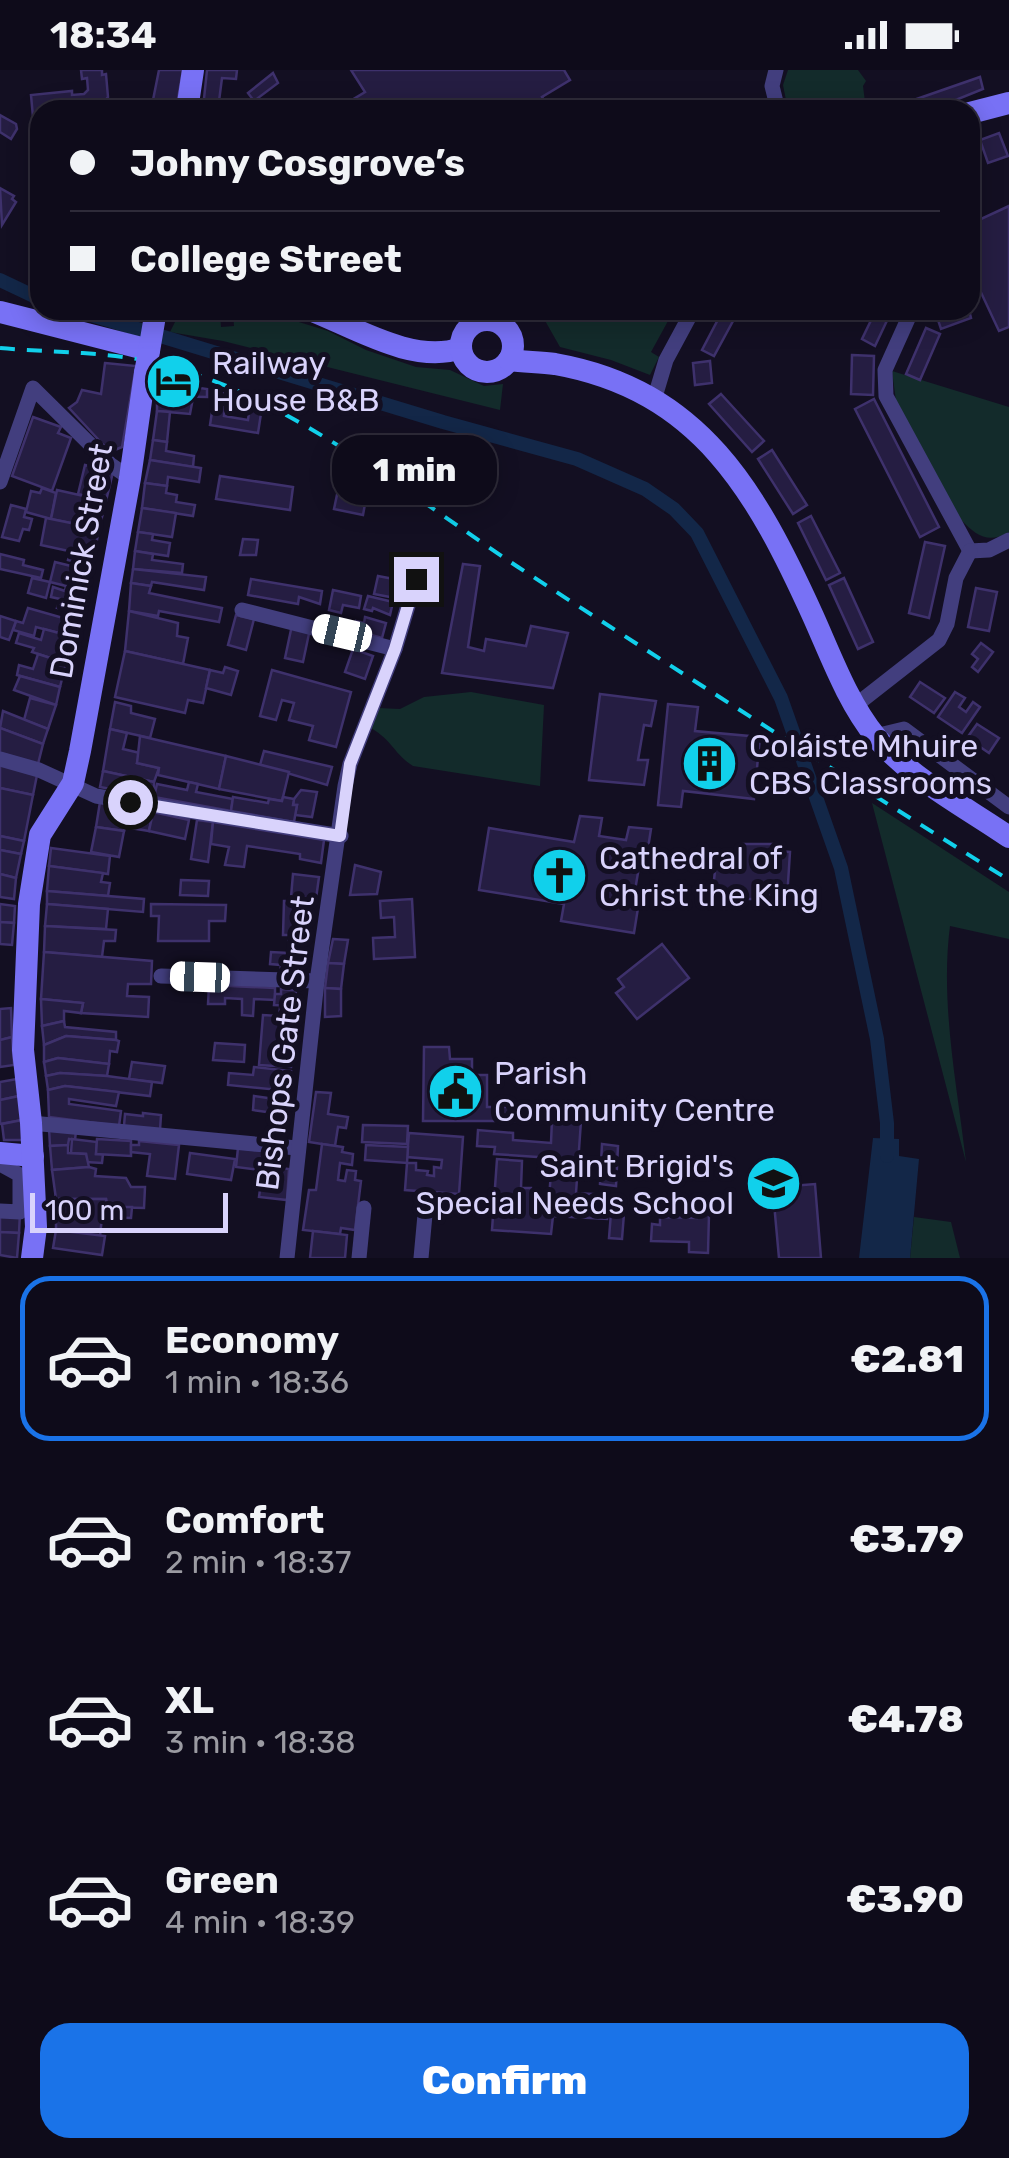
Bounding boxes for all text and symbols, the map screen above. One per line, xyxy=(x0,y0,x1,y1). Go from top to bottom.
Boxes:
text: 18:34 xyxy=(50,12,157,58)
text: Johny Cosgrove’s xyxy=(130,140,465,186)
text: College Street xyxy=(130,236,402,282)
place label: Railway House B&B xyxy=(212,344,380,419)
hotel icon: Railway House B&B xyxy=(143,351,203,411)
callout: 1 min xyxy=(334,434,498,504)
street label: Dominick Street xyxy=(42,441,120,681)
text: 1 min xyxy=(373,451,456,489)
route end xyxy=(394,557,439,602)
car xyxy=(309,612,375,654)
place label: Coláiste Mhuire CBS Classrooms xyxy=(749,727,992,802)
building icon: Coláiste Mhuire CBS Classrooms xyxy=(680,734,740,794)
route start xyxy=(108,780,153,825)
place label: Cathedral of Christ the King xyxy=(599,839,819,914)
church icon: Cathedral of Christ the King xyxy=(530,846,590,906)
street label: Bishops Gate Street xyxy=(248,893,322,1193)
car xyxy=(169,961,231,993)
place label: Parish Community Centre xyxy=(494,1054,775,1129)
public building icon: Parish Community Centre xyxy=(425,1061,485,1121)
place label: Saint Brigid's Special Needs School xyxy=(416,1147,734,1222)
school or university icon: Saint Brigid's Special Needs School xyxy=(743,1154,803,1214)
scale bar xyxy=(30,1188,228,1232)
text: 100 m xyxy=(45,1194,124,1227)
icon: car xyxy=(45,1314,135,1404)
text: Economy xyxy=(165,1317,339,1363)
text: €2.81 xyxy=(850,1336,964,1382)
text: 1 min · 18:36 xyxy=(165,1363,349,1401)
icon: car xyxy=(45,1494,135,1584)
text: Comfort xyxy=(165,1497,324,1543)
text: €3.79 xyxy=(849,1516,964,1562)
text: 2 min · 18:37 xyxy=(165,1543,351,1581)
icon: car xyxy=(45,1674,135,1764)
text: XL xyxy=(165,1677,214,1723)
text: €4.78 xyxy=(847,1696,964,1742)
text: 3 min · 18:38 xyxy=(165,1723,356,1761)
icon: car xyxy=(45,1854,135,1944)
text: Green xyxy=(165,1857,279,1903)
text: €3.90 xyxy=(846,1876,964,1922)
text: 4 min · 18:39 xyxy=(165,1903,355,1941)
button: Confirm xyxy=(40,2023,969,2138)

